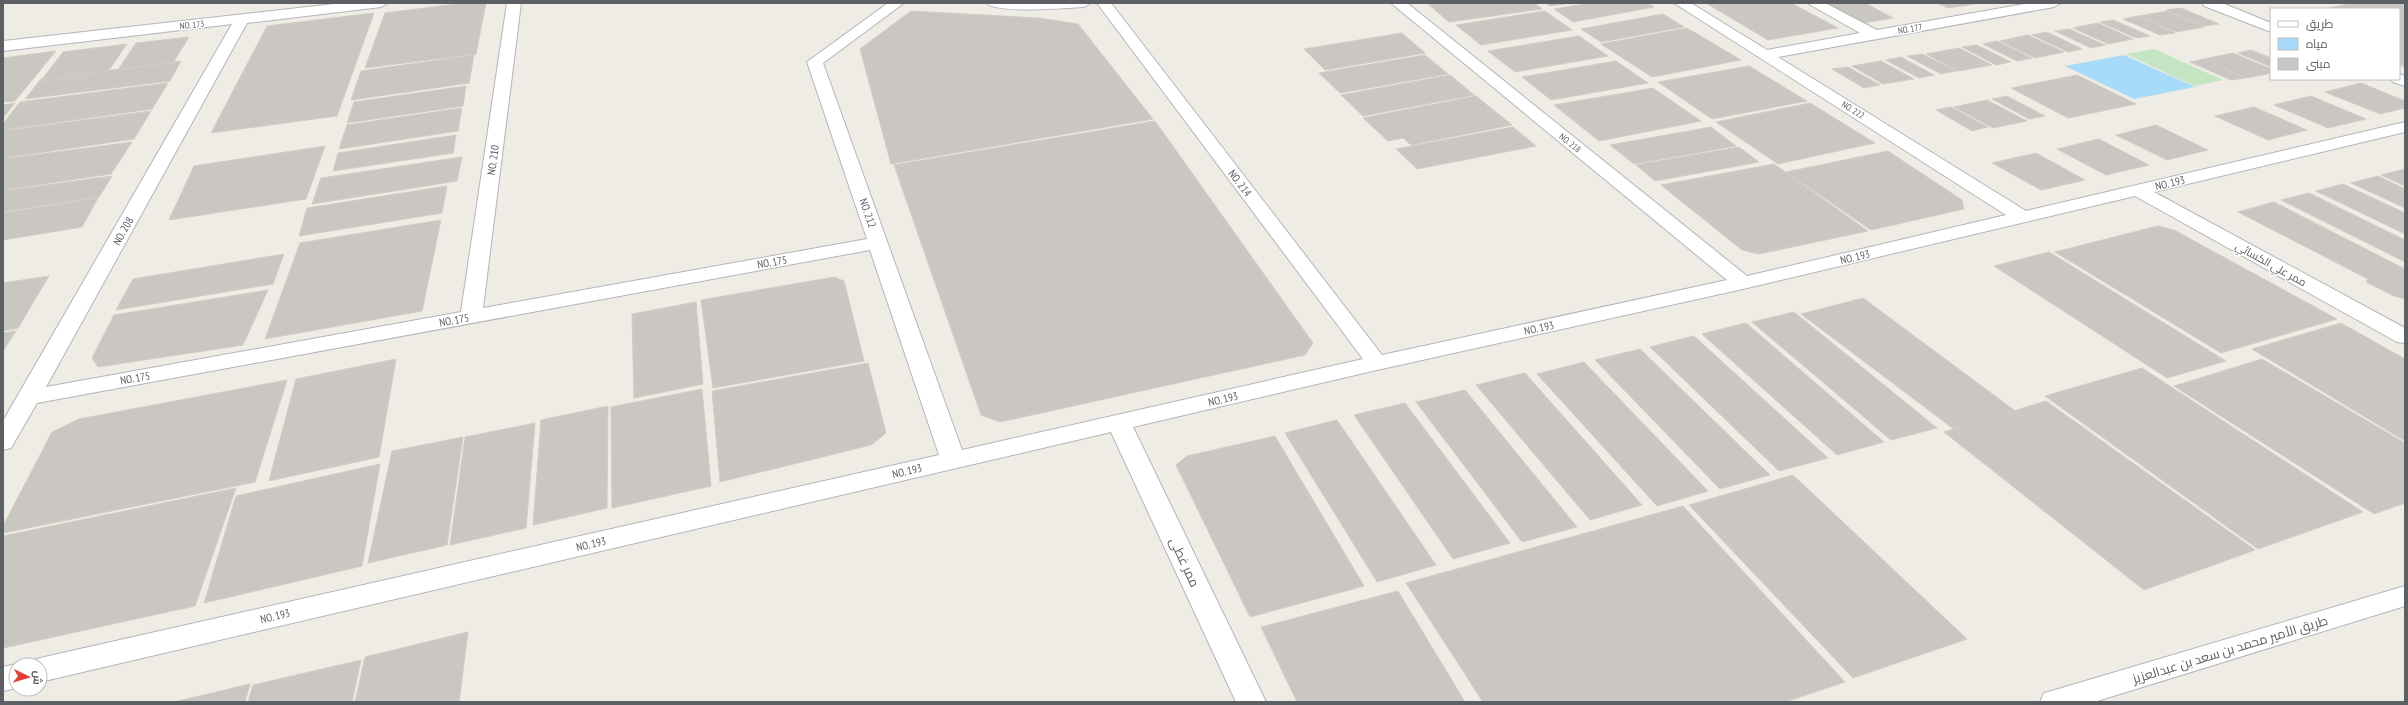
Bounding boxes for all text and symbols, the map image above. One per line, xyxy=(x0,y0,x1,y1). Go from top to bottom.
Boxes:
legend xyxy=(2270,8,2400,80)
text: طريق xyxy=(2306,16,2334,31)
street label: NO. 173 xyxy=(179,18,205,31)
street label: NO. 177 xyxy=(1897,21,1923,36)
text: مياه xyxy=(2306,36,2328,51)
text: مبنى xyxy=(2306,56,2331,71)
street label: NO. 222 xyxy=(1840,98,1867,121)
street label: NO. 218 xyxy=(1557,131,1583,155)
street label: NO. 210 xyxy=(484,144,502,176)
street label: NO. 214 xyxy=(1225,167,1255,199)
street label: NO. 193 xyxy=(2154,173,2186,193)
street label: NO. 212 xyxy=(856,196,880,230)
street label: NO. 208 xyxy=(110,214,136,248)
street label: ممر علي الكسائي xyxy=(2232,239,2309,291)
street label: NO. 193 xyxy=(1839,247,1871,267)
street label: NO. 175 xyxy=(756,252,788,272)
street label: NO. 175 xyxy=(438,310,470,330)
street label: NO. 193 xyxy=(1523,318,1555,338)
street label: NO. 175 xyxy=(119,368,151,388)
street label: NO. 193 xyxy=(1207,389,1239,409)
street label: NO. 193 xyxy=(891,461,923,481)
street label: NO. 193 xyxy=(575,534,607,554)
street label: ممر غطى xyxy=(1166,535,1203,590)
street label: NO. 193 xyxy=(259,606,291,626)
street label: طريق الأمير محمد بن سعد بن عبدالعزيز xyxy=(2129,612,2330,688)
north arrow xyxy=(8,657,48,697)
text: ش xyxy=(30,670,46,686)

